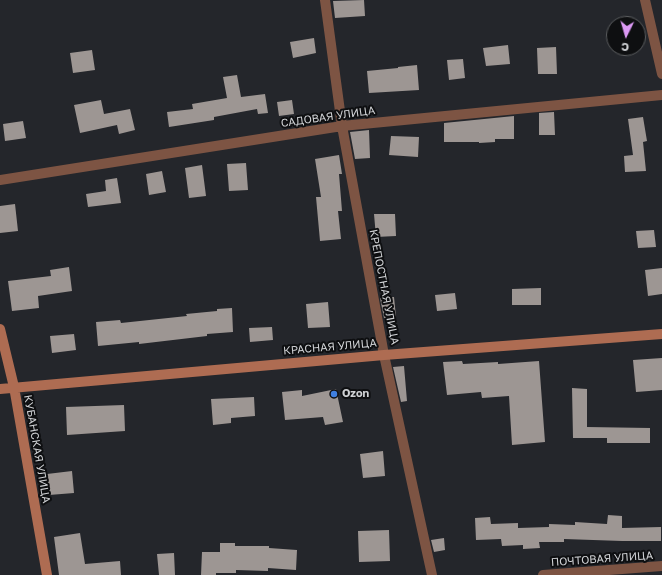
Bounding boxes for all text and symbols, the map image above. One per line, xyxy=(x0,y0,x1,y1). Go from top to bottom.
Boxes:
north arrow xyxy=(606,16,646,56)
text: С xyxy=(621,41,629,54)
street label: САДОВАЯ УЛИЦА xyxy=(280,104,376,130)
street label: КРЕПОСТНАЯ УЛИЦА xyxy=(366,228,402,346)
street label: КРАСНАЯ УЛИЦА xyxy=(283,336,377,358)
place label: Ozon xyxy=(342,387,369,401)
marker: Ozon xyxy=(329,389,339,399)
street label: КУБАНСКАЯ УЛИЦА xyxy=(21,394,53,504)
street label: ПОЧТОВАЯ УЛИЦА xyxy=(550,549,654,569)

